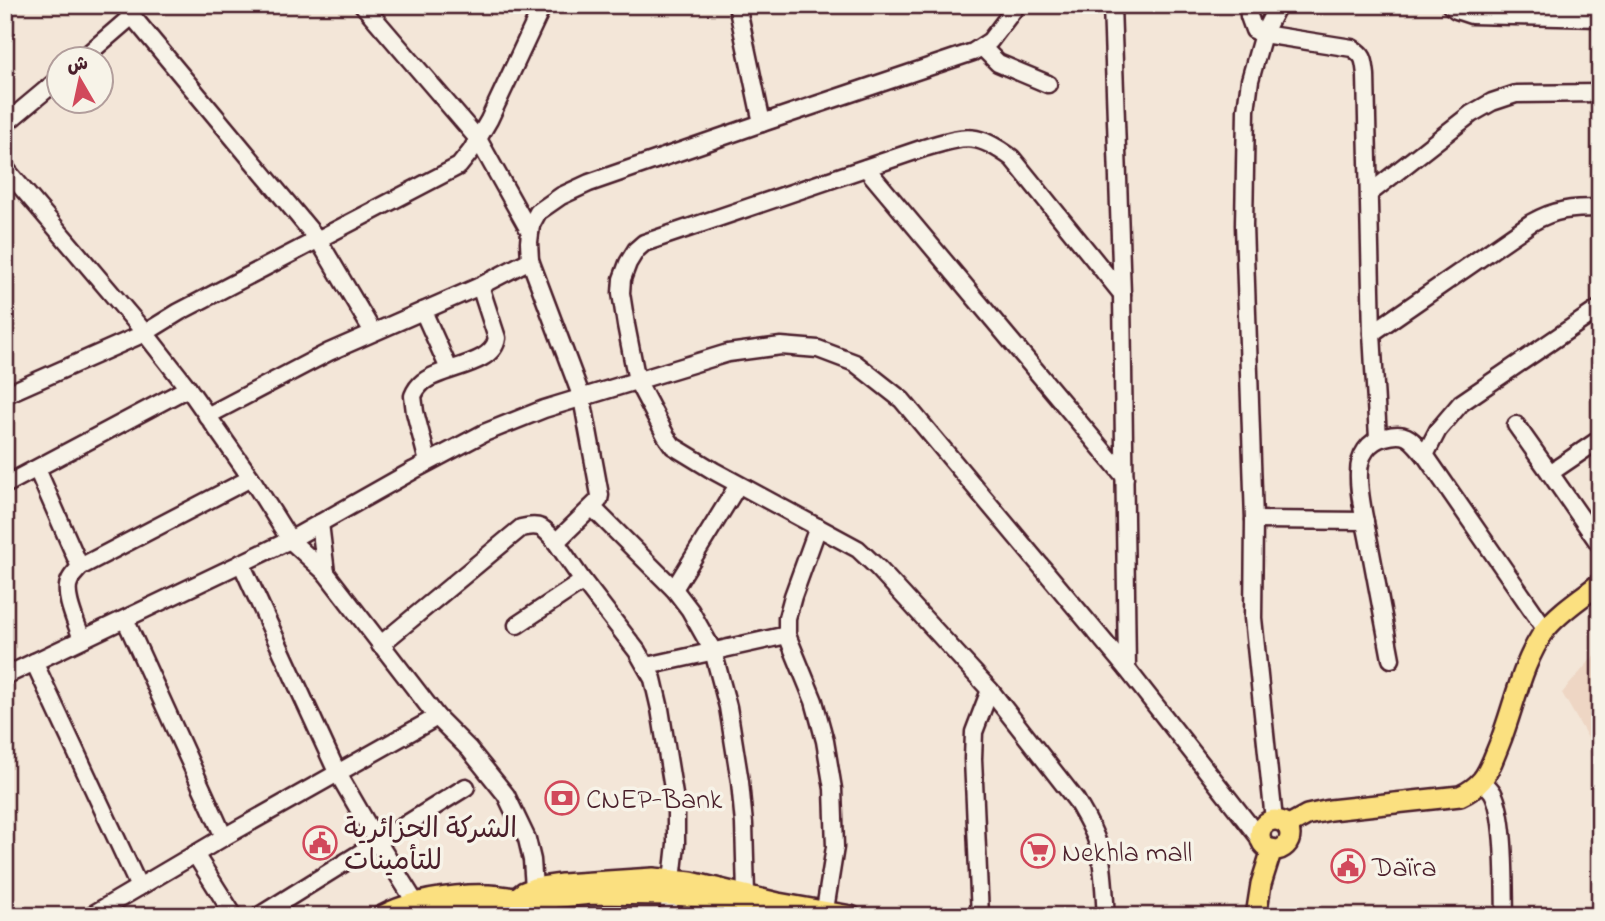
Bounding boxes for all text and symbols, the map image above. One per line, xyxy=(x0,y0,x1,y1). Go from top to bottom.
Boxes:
north arrow xyxy=(46,46,116,116)
text: ش xyxy=(65,51,90,81)
bank icon: CNEP-Bank xyxy=(543,779,581,817)
place label: CNEP-Bank xyxy=(586,781,723,822)
place label: الشركة الجزائرية للتأمينات xyxy=(344,810,517,883)
public building icon: الشركة الجزائرية للتأمينات xyxy=(301,824,339,862)
supermarket icon: Nekhla mall xyxy=(1019,832,1057,870)
place label: Nekhla mall xyxy=(1062,834,1192,875)
public building icon: Daïra xyxy=(1329,847,1367,885)
place label: Daïra xyxy=(1371,849,1437,890)

